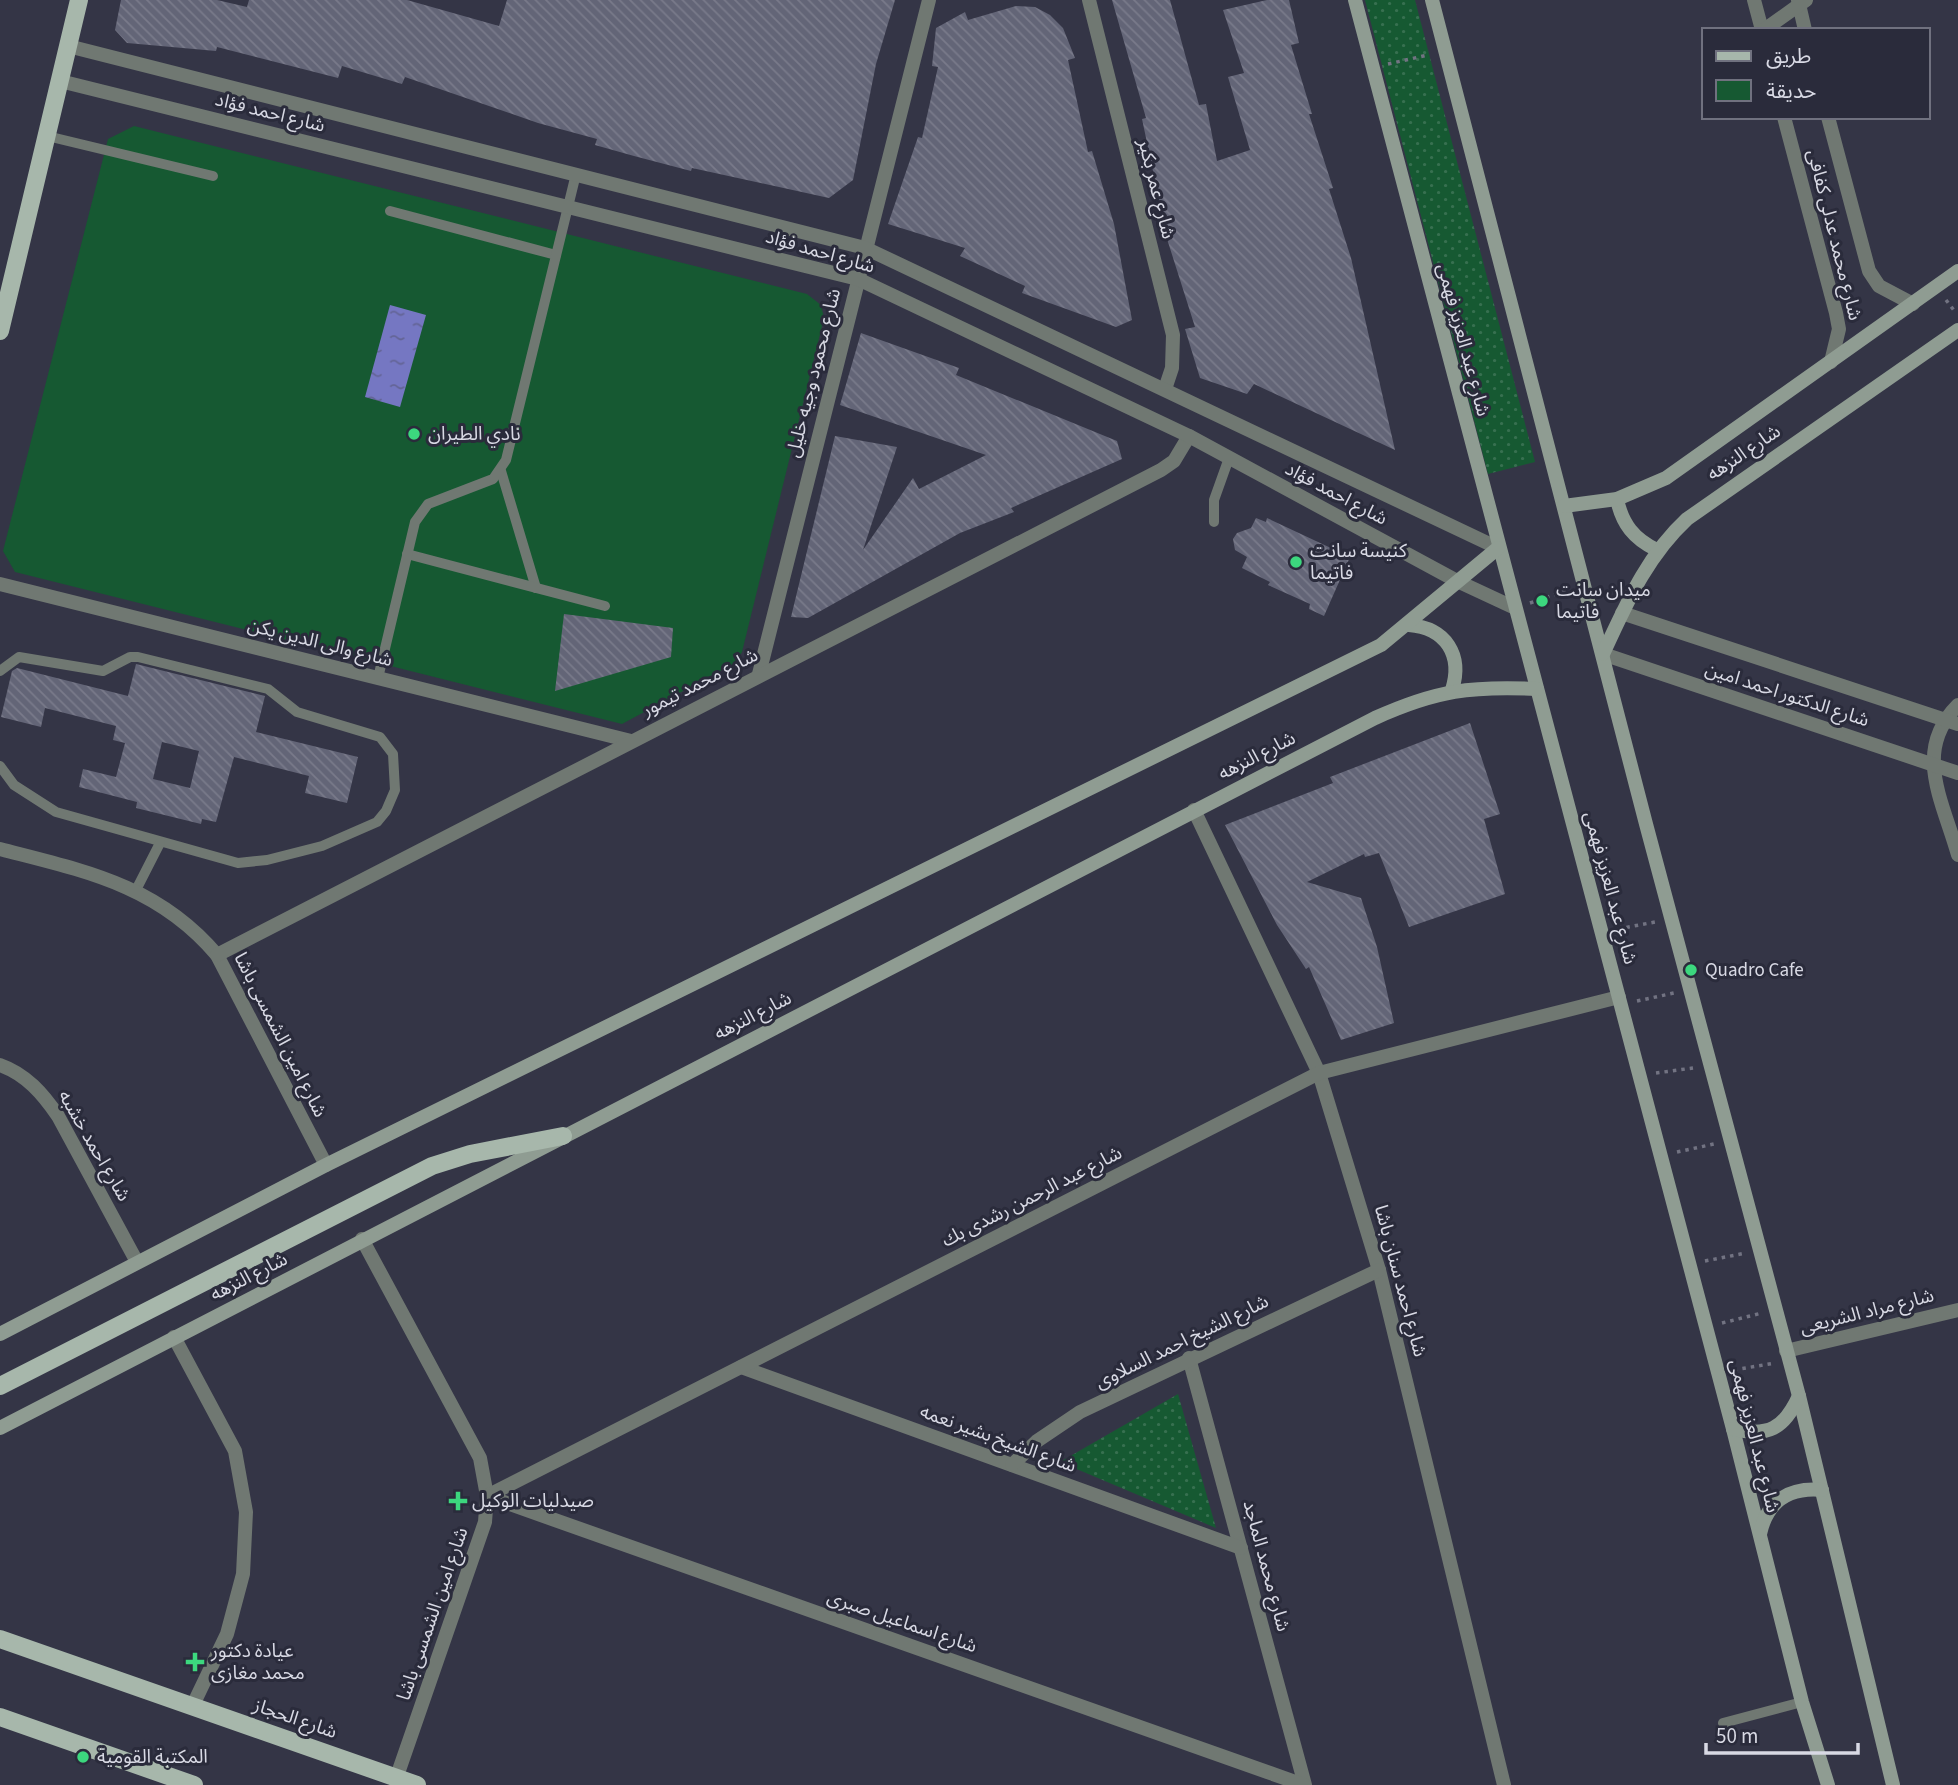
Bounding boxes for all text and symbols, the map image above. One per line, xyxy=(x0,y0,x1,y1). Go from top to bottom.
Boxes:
legend xyxy=(1702,28,1930,119)
text: طريق xyxy=(1766,41,1811,71)
text: حديقة xyxy=(1766,76,1816,106)
street label: شارع احمد فؤاد xyxy=(212,86,328,140)
street label: شارع عمر بكير xyxy=(1130,135,1181,242)
street label: شارع محمد عدلى كفافى xyxy=(1800,147,1868,323)
street label: شارع احمد فؤاد xyxy=(762,224,878,280)
street label: شارع عبد العزيز فهمى xyxy=(1430,261,1496,419)
street label: شارع محمود وجيه خليل xyxy=(780,286,848,460)
street label: شارع النزهه xyxy=(1702,418,1786,488)
place label: نادي الطيران xyxy=(428,421,521,448)
marker: نادي الطيران xyxy=(406,426,422,442)
street label: شارع احمد فؤاد xyxy=(1280,456,1392,532)
place label: كنيسة سانت فاتيما xyxy=(1310,538,1408,587)
marker: كنيسة سانت فاتيما xyxy=(1288,554,1304,570)
place label: ميدان سانت فاتيما xyxy=(1556,577,1651,626)
marker: ميدان سانت فاتيما xyxy=(1534,593,1550,609)
street label: شارع والى الدين يكن xyxy=(245,612,395,674)
street label: شارع محمد تيمور xyxy=(636,642,763,724)
street label: شارع الدكتور احمد امين xyxy=(1701,656,1873,734)
street label: شارع النزهه xyxy=(1214,725,1300,787)
street label: شارع عبد العزيز فهمى xyxy=(1577,809,1643,967)
street label: شارع امين الشمسى باشا xyxy=(227,948,333,1122)
place label: Quadro Cafe xyxy=(1705,957,1804,984)
marker: Quadro Cafe xyxy=(1683,962,1699,978)
street label: شارع النزهه xyxy=(710,985,796,1047)
street label: شارع احمد خشبه xyxy=(51,1085,137,1207)
street label: شارع عبد الرحمن رشدى بك xyxy=(937,1140,1127,1254)
street label: شارع احمد سنان باشا xyxy=(1367,1202,1433,1360)
street label: شارع النزهه xyxy=(206,1246,292,1308)
street label: شارع مراد الشريعى xyxy=(1797,1282,1937,1342)
street label: شارع الشيخ احمد السلاوى xyxy=(1091,1288,1273,1396)
street label: شارع عبد العزيز فهمى xyxy=(1722,1356,1786,1516)
street label: شارع الشيخ بشير نعمه xyxy=(916,1398,1080,1480)
place label: صيدليات الوكيل xyxy=(472,1488,594,1515)
marker: صيدليات الوكيل xyxy=(450,1493,466,1509)
street label: شارع محمد الماجد xyxy=(1235,1497,1297,1635)
street label: شارع امين الشمسى باشا xyxy=(391,1524,475,1704)
street label: شارع اسماعيل صبرى xyxy=(824,1584,980,1660)
place label: عيادة دكتور محمد مغازى xyxy=(210,1638,305,1687)
marker: عيادة دكتور محمد مغازى xyxy=(185,1652,205,1672)
street label: شارع الحجاز xyxy=(249,1692,341,1746)
scale bar xyxy=(1706,1712,1858,1756)
text: 50 m xyxy=(1716,1721,1758,1751)
place label: المكتبة القومية xyxy=(97,1744,208,1771)
marker: المكتبة القومية xyxy=(75,1749,91,1765)

